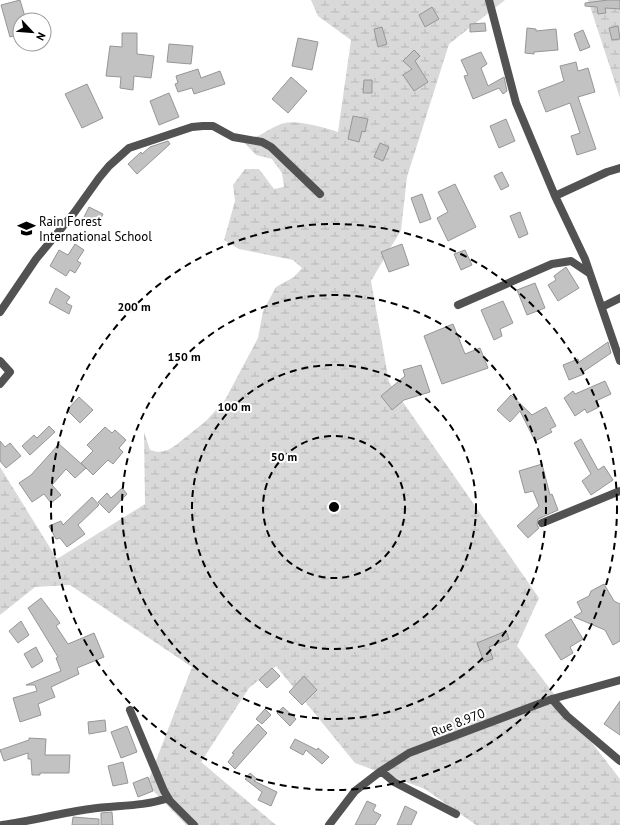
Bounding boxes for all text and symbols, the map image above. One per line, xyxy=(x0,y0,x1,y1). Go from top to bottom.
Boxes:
north arrow xyxy=(12,12,52,52)
text: N xyxy=(33,30,49,43)
place label: Rain Forest International School xyxy=(39,213,152,245)
school or university icon: Rain Forest International School xyxy=(16,218,36,238)
text: 200 m xyxy=(117,299,151,314)
text: 150 m xyxy=(167,349,201,364)
text: 100 m xyxy=(217,399,251,414)
text: 50 m xyxy=(271,449,297,464)
centre of rings xyxy=(327,500,341,514)
street label: Rue 8.970 xyxy=(429,705,487,740)

